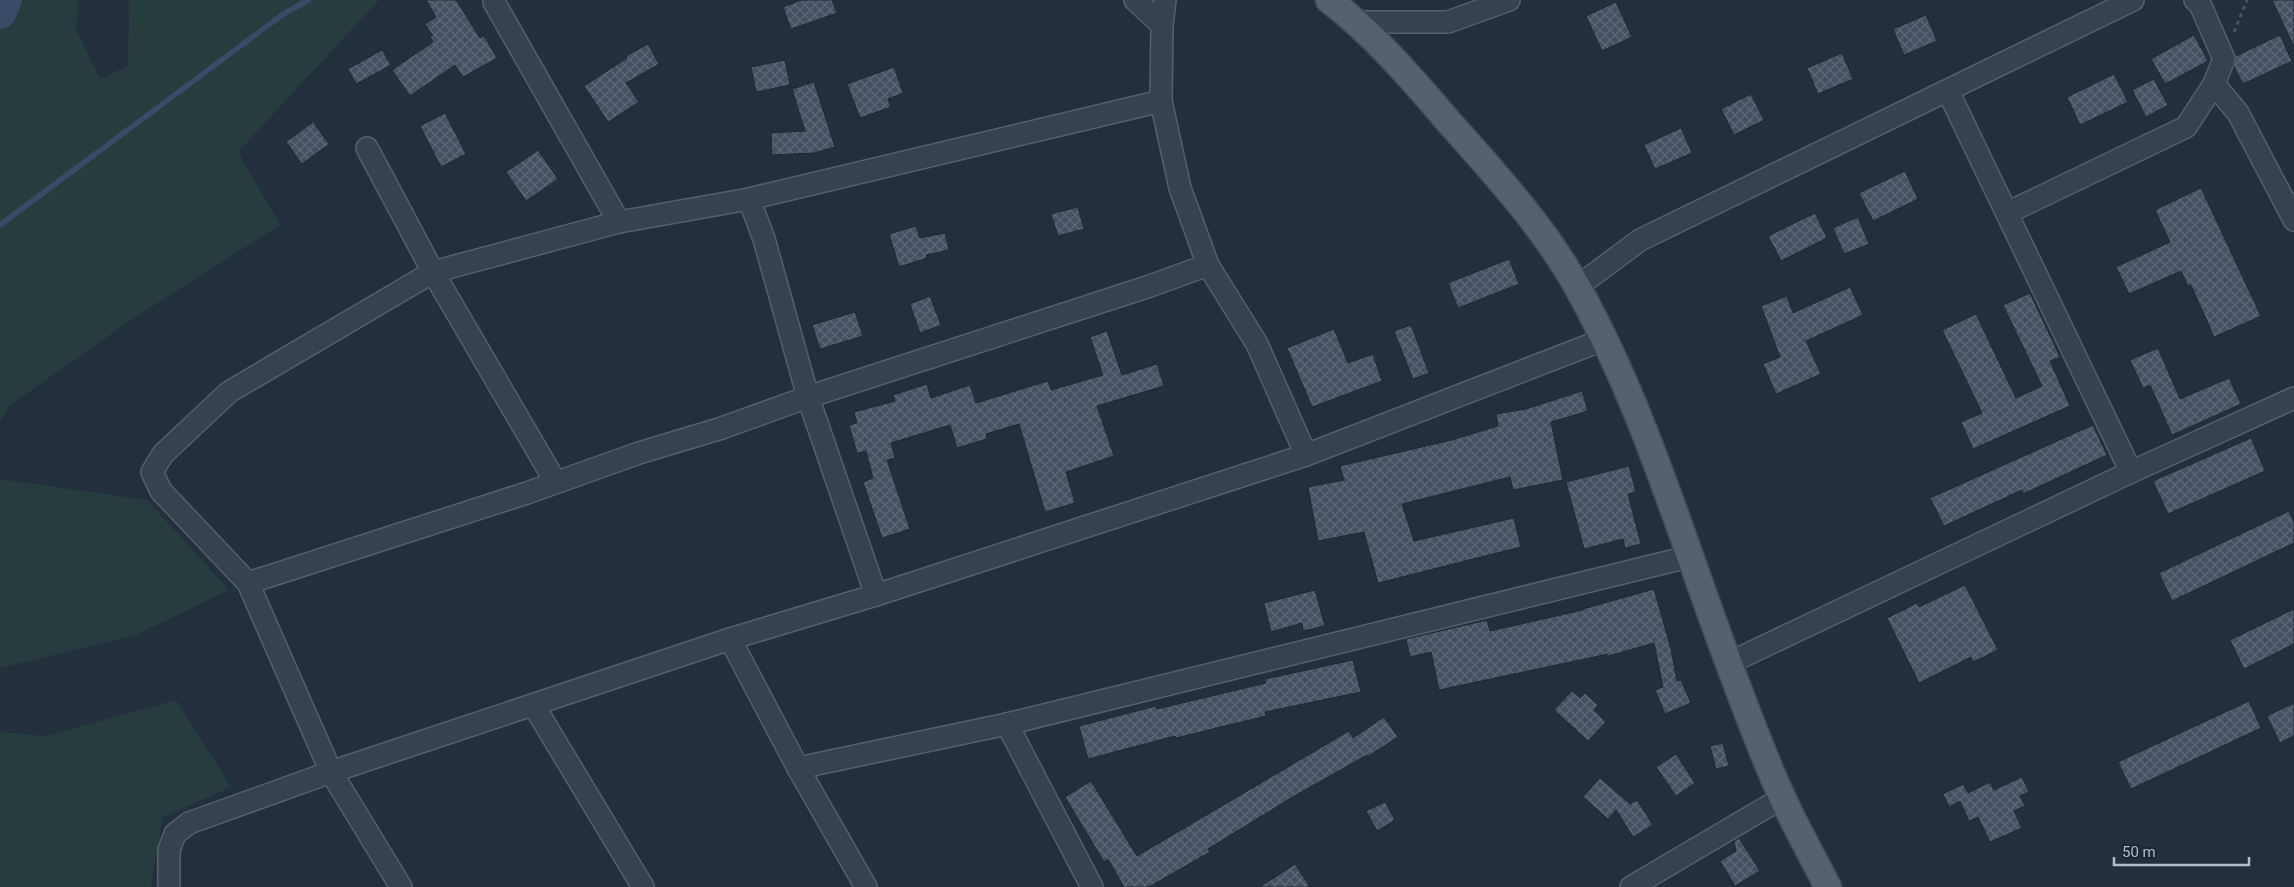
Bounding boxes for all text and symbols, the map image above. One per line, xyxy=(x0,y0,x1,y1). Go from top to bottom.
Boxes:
scale bar xyxy=(2114,834,2249,866)
text: 50 m xyxy=(2122,843,2156,861)

